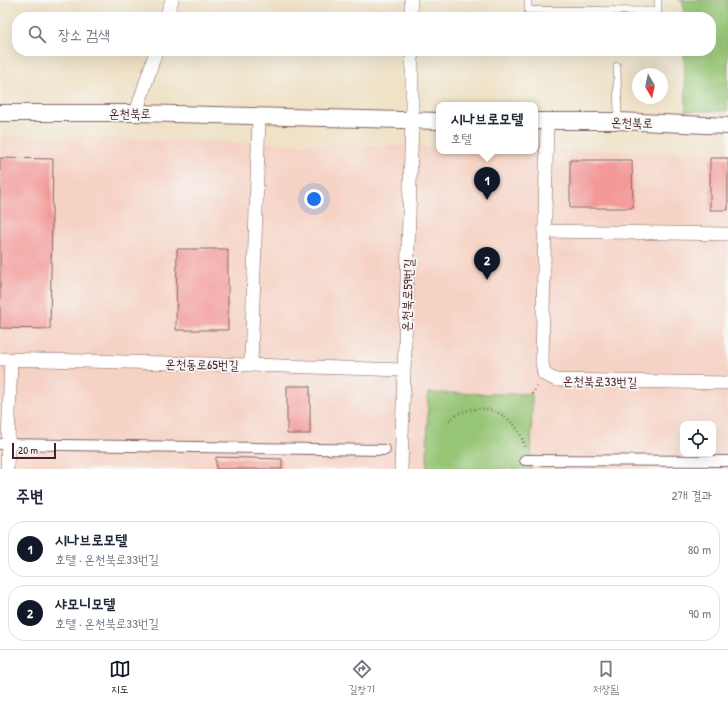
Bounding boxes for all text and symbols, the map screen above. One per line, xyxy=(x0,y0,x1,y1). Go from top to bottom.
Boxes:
search box xyxy=(12,12,716,56)
icon: search xyxy=(26,23,48,45)
text: 장소 검색 xyxy=(58,24,110,45)
north arrow xyxy=(632,68,668,104)
popup xyxy=(436,102,538,154)
street label: 온천북로 xyxy=(109,104,151,122)
text: 시나브로모텔 xyxy=(451,108,523,129)
street label: 온천북로 xyxy=(611,112,653,132)
text: 호텔 xyxy=(451,129,472,147)
pin: 1 xyxy=(474,167,500,200)
your location xyxy=(304,189,324,209)
pin: 2 xyxy=(474,247,500,280)
street label: 온천북로59번길 xyxy=(397,258,417,332)
street label: 온천동로65번길 xyxy=(165,354,239,374)
street label: 온천북로33번길 xyxy=(563,371,637,391)
map controls xyxy=(680,421,716,457)
button: locate xyxy=(680,421,716,457)
scale bar xyxy=(12,441,56,460)
text: 20 m xyxy=(18,443,38,457)
text: 주변 xyxy=(16,484,43,507)
text: 2개 결과 xyxy=(672,486,712,504)
text: 시나브로모텔 xyxy=(55,529,127,550)
text: 1 xyxy=(28,540,32,558)
text: 80 m xyxy=(688,540,711,558)
text: 호텔 · 온천북로33번길 xyxy=(55,550,159,568)
text: 샤모니모텔 xyxy=(55,593,115,614)
text: 2 xyxy=(27,604,33,622)
text: 90 m xyxy=(689,604,711,622)
text: 호텔 · 온천북로33번길 xyxy=(55,614,159,632)
tab: 지도 xyxy=(109,658,131,697)
tab: 길찾기 xyxy=(348,658,375,697)
tab: 저장됨 xyxy=(593,658,619,697)

